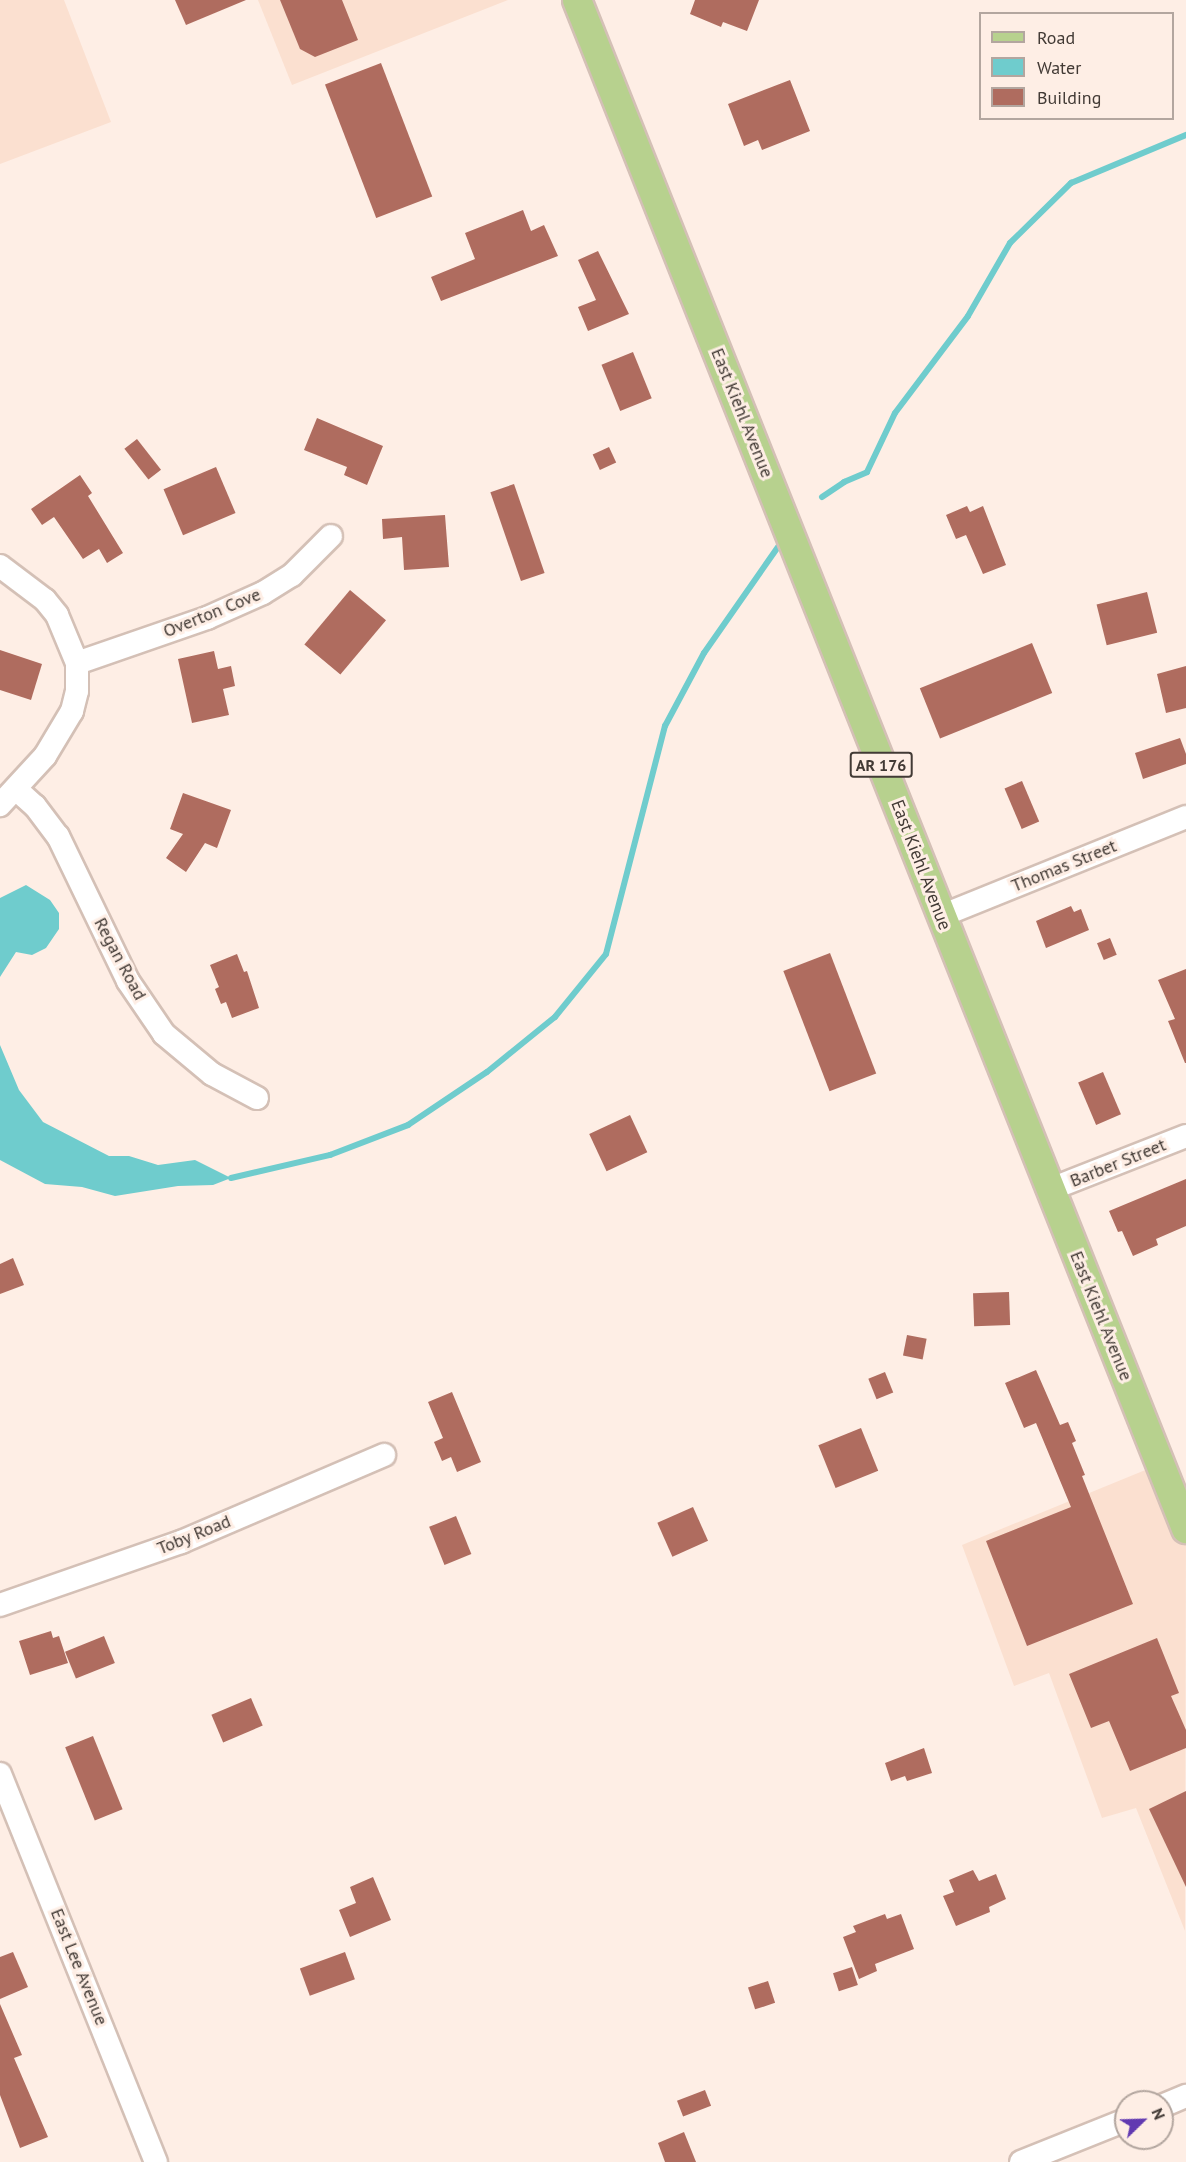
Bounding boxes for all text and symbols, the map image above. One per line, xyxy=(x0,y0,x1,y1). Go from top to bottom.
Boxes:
legend xyxy=(979,12,1174,120)
text: Road xyxy=(1037,26,1075,49)
text: Water xyxy=(1037,56,1081,79)
text: Building xyxy=(1037,86,1101,109)
street label: East Kiehl Avenue xyxy=(706,345,778,481)
street label: Overton Cove xyxy=(160,584,264,642)
road number: AR 176 xyxy=(850,752,912,778)
street label: East Kiehl Avenue xyxy=(886,797,956,933)
street label: Thomas Street xyxy=(1008,835,1120,897)
street label: Regan Road xyxy=(89,914,151,1004)
street label: Barber Street xyxy=(1067,1134,1169,1192)
street label: East Kiehl Avenue xyxy=(1065,1248,1137,1384)
street label: Toby Road xyxy=(154,1510,234,1560)
street label: East Lee Avenue xyxy=(46,1905,112,2029)
north arrow xyxy=(1114,2090,1174,2150)
text: N xyxy=(1147,2105,1170,2122)

